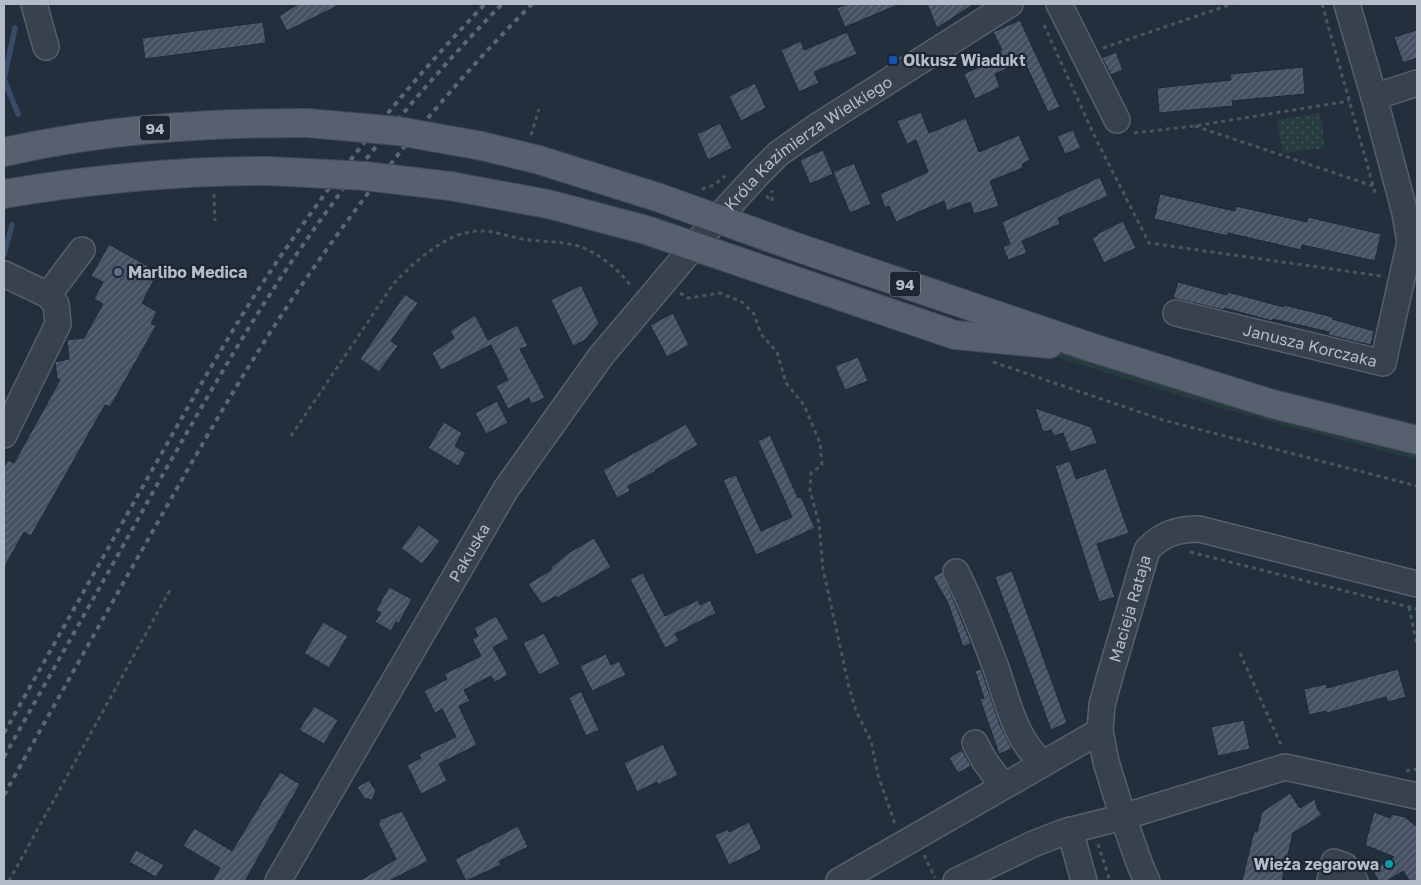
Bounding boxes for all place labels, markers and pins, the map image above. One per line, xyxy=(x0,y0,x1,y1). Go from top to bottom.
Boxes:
place label: Olkusz Wiadukt xyxy=(903,50,1026,70)
marker: Olkusz Wiadukt xyxy=(887,54,899,66)
place label: Marlibo Medica xyxy=(128,262,247,282)
marker: Marlibo Medica xyxy=(112,266,124,278)
place label: Wieża zegarowa xyxy=(1253,854,1379,874)
marker: Wieża zegarowa xyxy=(1383,858,1395,870)

